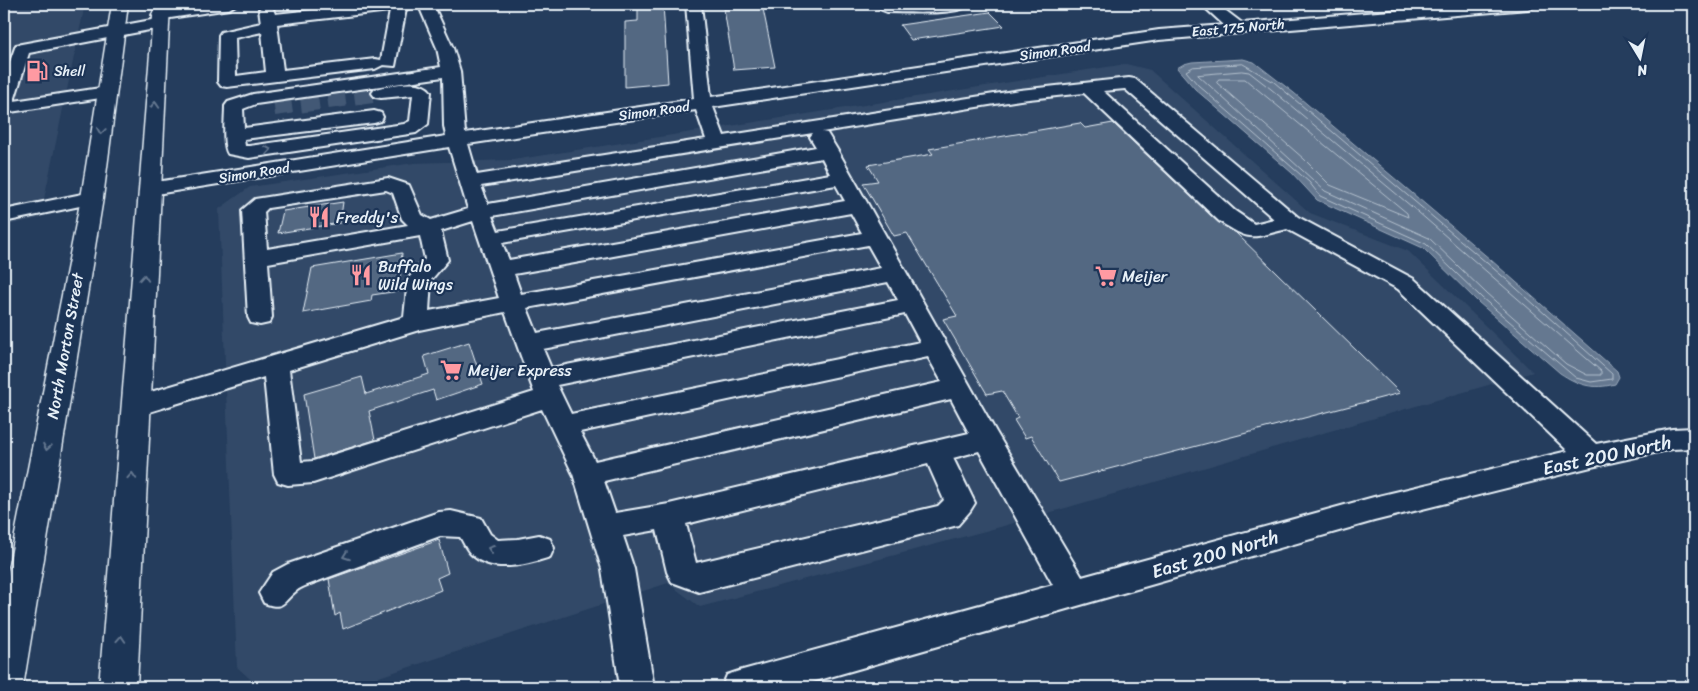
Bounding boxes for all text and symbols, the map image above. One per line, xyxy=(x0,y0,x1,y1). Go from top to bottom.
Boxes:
street label: East 175 North xyxy=(1190,11,1286,45)
north arrow xyxy=(1616,32,1666,82)
street label: Simon Road xyxy=(1018,33,1094,68)
text: N xyxy=(1635,57,1650,84)
fuel station icon: Shell xyxy=(24,58,50,84)
place label: Shell xyxy=(54,59,86,84)
street label: Simon Road xyxy=(617,93,693,128)
one-way arrow xyxy=(149,101,160,109)
one-way arrow xyxy=(96,128,107,136)
one-way arrow xyxy=(264,145,273,155)
street label: Simon Road xyxy=(217,155,293,191)
place label: Freddy's xyxy=(336,203,399,232)
restaurant icon: Freddy's xyxy=(306,204,332,230)
place label: Buffalo Wild Wings xyxy=(378,252,454,299)
restaurant icon: Buffalo Wild Wings xyxy=(348,262,374,288)
place label: Meijer xyxy=(1122,262,1169,291)
supermarket icon: Meijer xyxy=(1093,263,1119,289)
street label: North Morton Street xyxy=(38,270,92,421)
one-way arrow xyxy=(139,273,150,281)
place label: Meijer Express xyxy=(468,356,572,385)
supermarket icon: Meijer Express xyxy=(438,357,464,383)
street label: East 200 North xyxy=(1540,425,1674,485)
one-way arrow xyxy=(42,442,53,451)
one-way arrow xyxy=(126,472,137,480)
street label: East 200 North xyxy=(1148,520,1282,588)
one-way arrow xyxy=(488,545,496,555)
one-way arrow xyxy=(342,550,351,560)
one-way arrow xyxy=(116,634,127,642)

